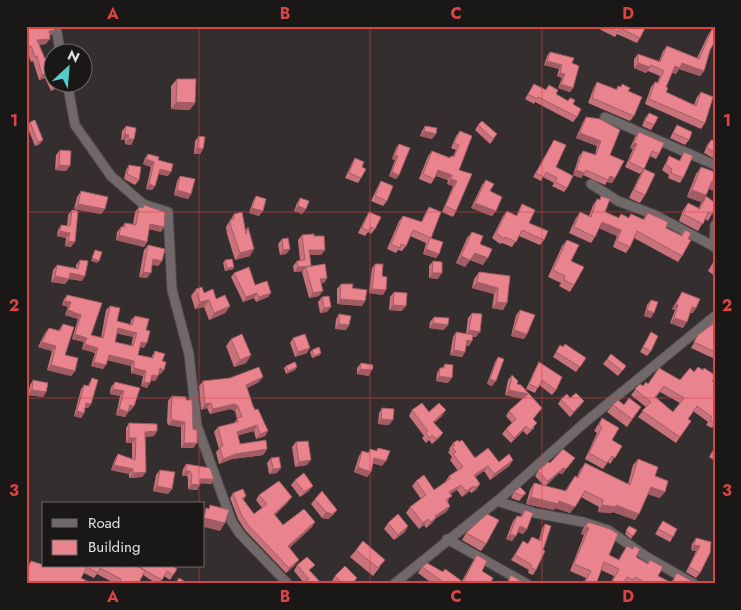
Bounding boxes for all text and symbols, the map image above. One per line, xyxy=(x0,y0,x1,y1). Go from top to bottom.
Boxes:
text: A xyxy=(106,2,119,25)
text: B xyxy=(280,2,290,25)
text: C xyxy=(450,2,462,25)
text: D xyxy=(622,2,634,25)
north arrow xyxy=(42,42,92,92)
text: N xyxy=(64,45,83,68)
text: 1 xyxy=(10,109,18,132)
text: 1 xyxy=(723,109,731,132)
text: 2 xyxy=(9,294,19,317)
text: 2 xyxy=(722,294,732,317)
text: 3 xyxy=(9,479,19,502)
text: 3 xyxy=(722,479,732,502)
legend xyxy=(42,502,205,568)
text: Road xyxy=(88,512,120,534)
text: Building xyxy=(88,536,140,558)
text: A xyxy=(106,585,119,608)
text: B xyxy=(280,585,290,608)
text: C xyxy=(450,585,462,608)
text: D xyxy=(622,585,634,608)

